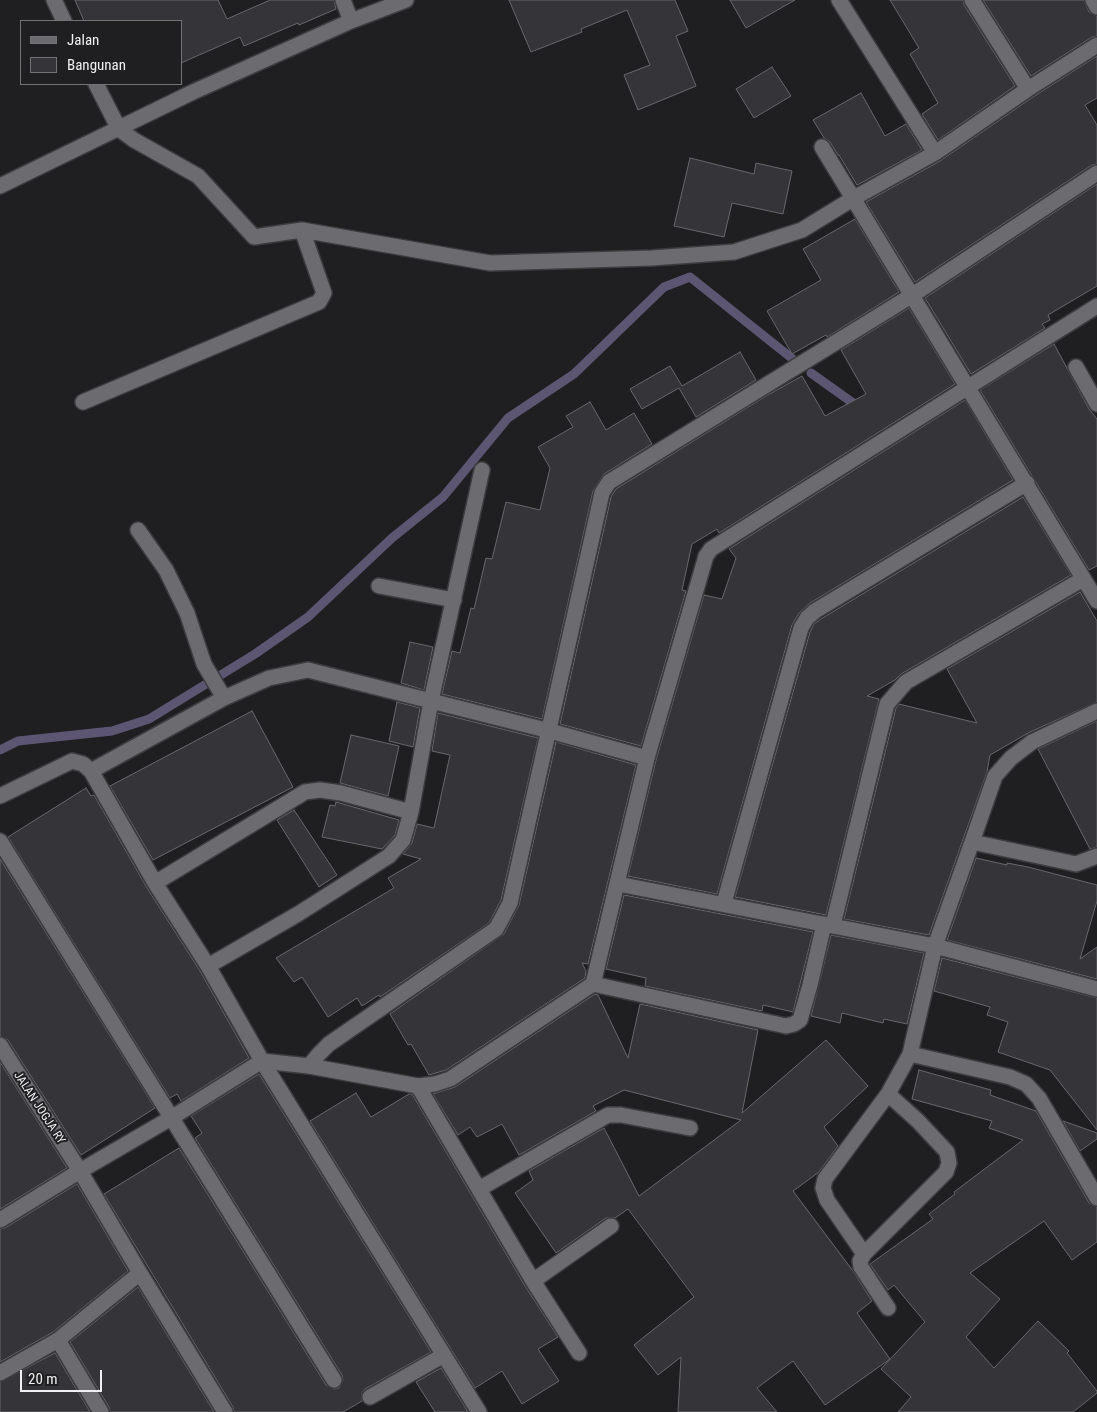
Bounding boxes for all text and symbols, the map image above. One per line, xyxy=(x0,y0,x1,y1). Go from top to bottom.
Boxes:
legend xyxy=(20,20,182,85)
text: Jalan xyxy=(67,31,99,49)
text: Bangunan xyxy=(67,56,126,74)
street label: JALAN JOGJA RY xyxy=(10,1069,68,1147)
scale bar xyxy=(22,1360,105,1392)
text: 20 m xyxy=(28,1370,58,1388)

